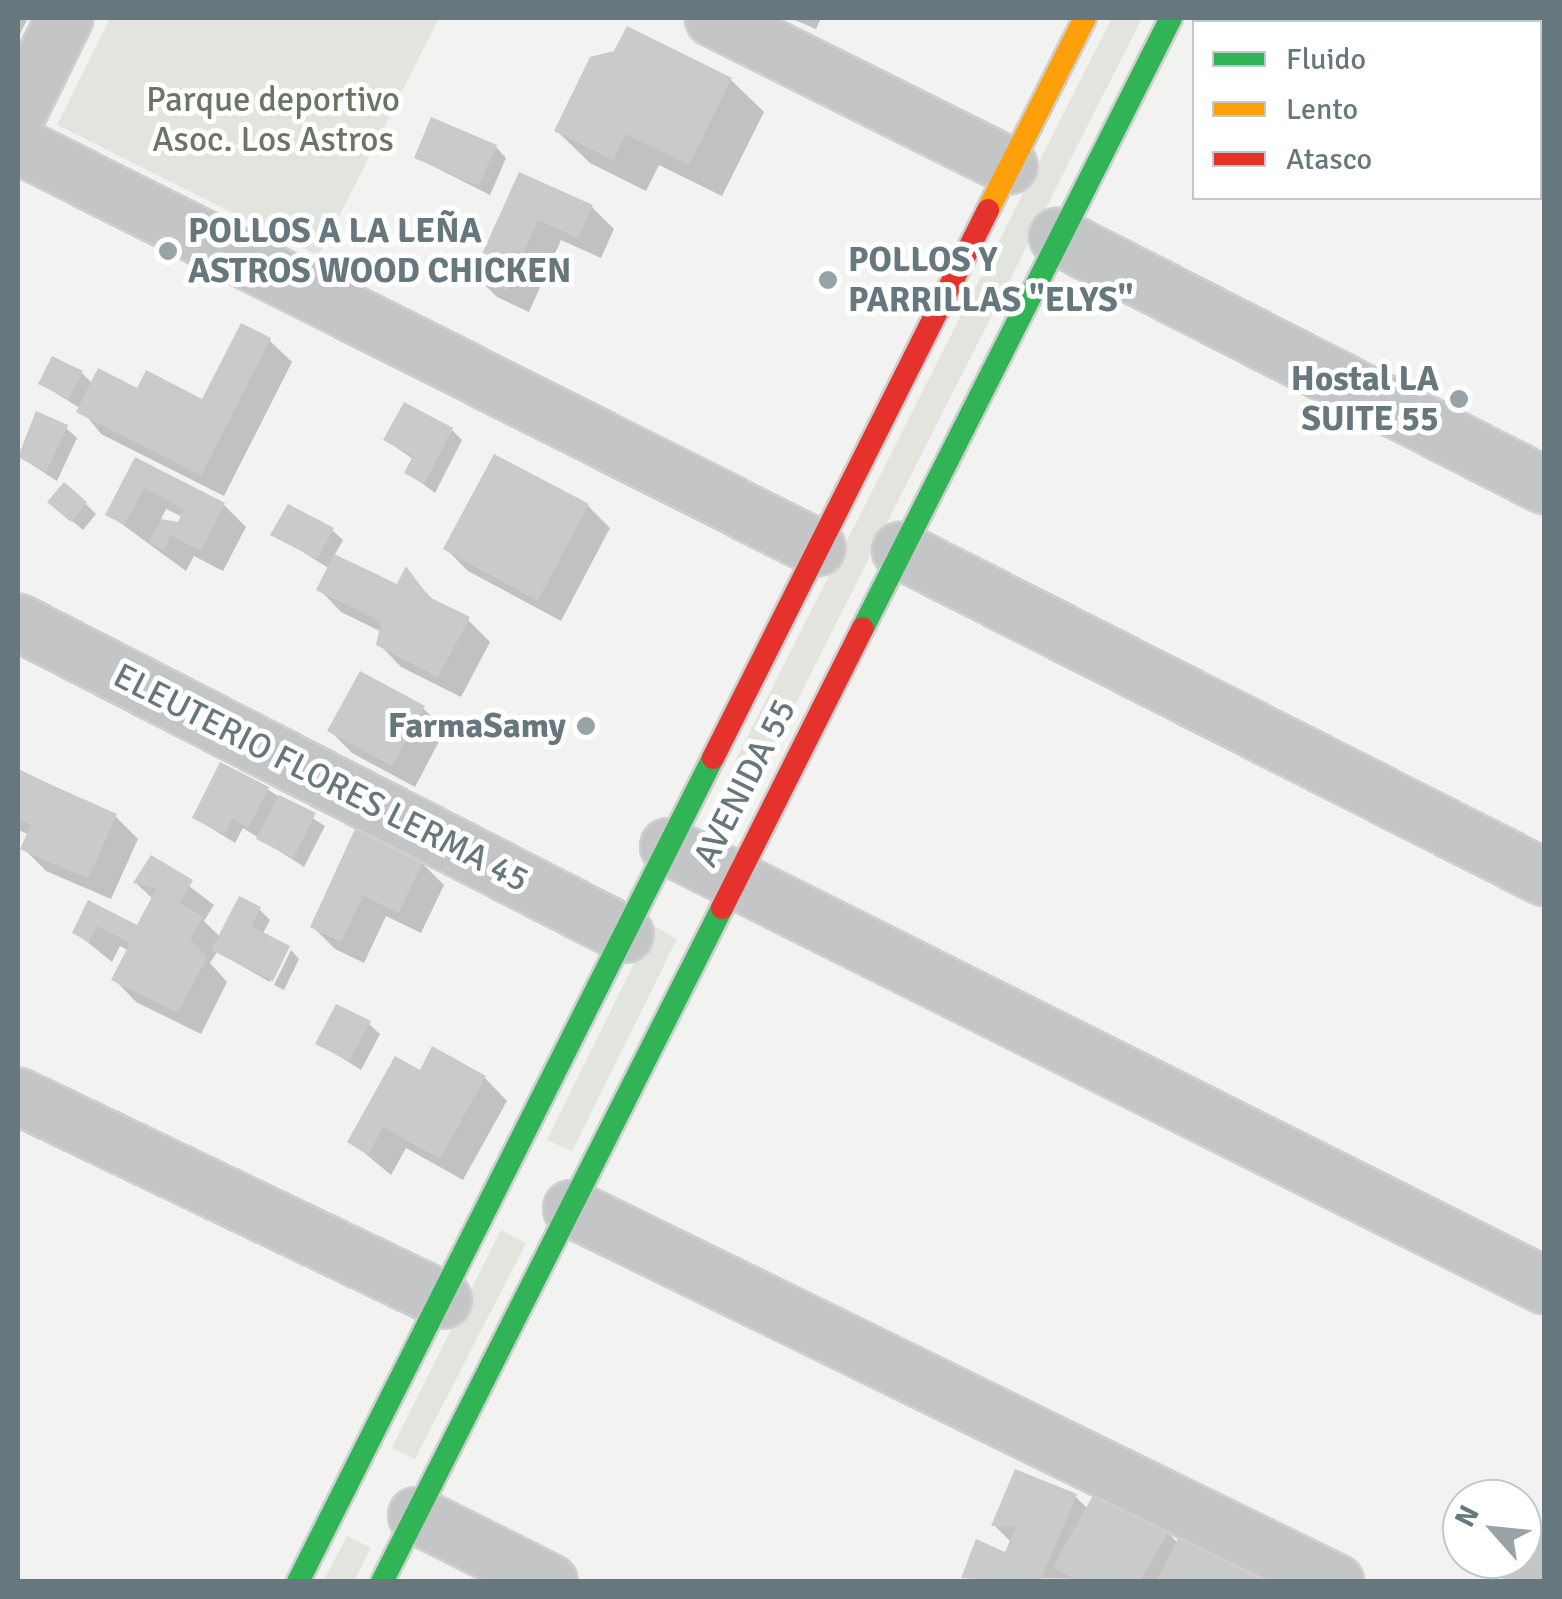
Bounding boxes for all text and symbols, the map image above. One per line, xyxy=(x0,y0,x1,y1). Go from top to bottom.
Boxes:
legend xyxy=(1192,20,1542,200)
text: Fluido xyxy=(1286,41,1366,78)
park label: Parque deportivo Asoc. Los Astros xyxy=(146,79,400,161)
text: Lento xyxy=(1286,91,1358,128)
text: Atasco xyxy=(1286,141,1372,178)
place label: POLLOS A LA LEÑA ASTROS WOOD CHICKEN xyxy=(188,210,571,292)
place label: POLLOS Y PARRILLAS "ELYS" xyxy=(848,239,1133,321)
marker: POLLOS A LA LEÑA ASTROS WOOD CHICKEN xyxy=(157,240,179,262)
marker: POLLOS Y PARRILLAS "ELYS" xyxy=(817,269,839,291)
place label: Hostal LA SUITE 55 xyxy=(1291,358,1439,440)
marker: Hostal LA SUITE 55 xyxy=(1448,388,1470,410)
street label: ELEUTERIO FLORES LERMA 45 xyxy=(106,655,536,901)
street label: AVENIDA 55 xyxy=(685,692,805,874)
place label: FarmaSamy xyxy=(388,705,566,747)
marker: FarmaSamy xyxy=(575,715,597,737)
north arrow xyxy=(1442,1479,1542,1579)
text: N xyxy=(1447,1500,1487,1533)

